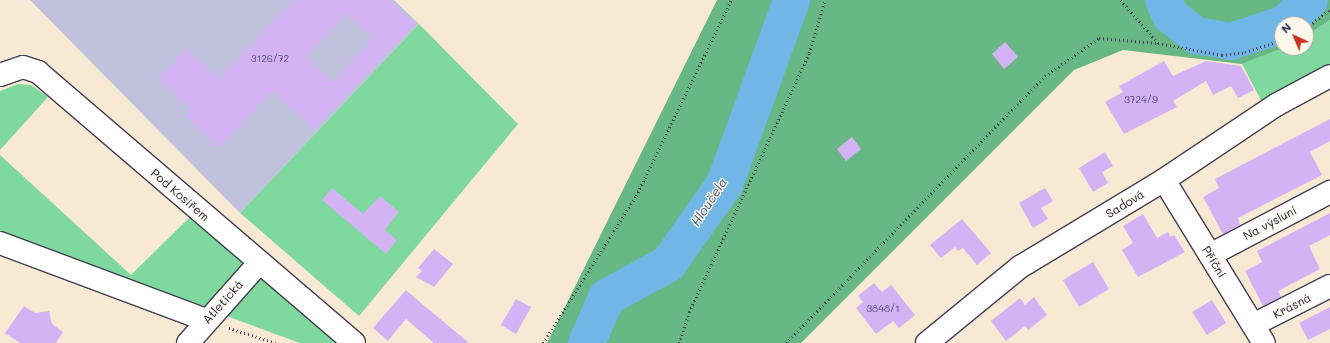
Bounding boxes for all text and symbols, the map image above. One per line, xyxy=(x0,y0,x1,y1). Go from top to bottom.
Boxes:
north arrow xyxy=(1274,16,1314,56)
text: N xyxy=(1278,19,1294,36)
house number: 3126/72 xyxy=(251,53,289,65)
house number: 3724/9 xyxy=(1124,94,1158,106)
street label: Pod Kosířem xyxy=(148,166,212,224)
water label: Hloučela xyxy=(688,175,730,229)
street label: Sadová xyxy=(1103,187,1147,221)
street label: Na výsluní xyxy=(1241,203,1299,243)
street label: Příční xyxy=(1199,243,1229,281)
street label: Atletická xyxy=(200,277,246,327)
street label: Krásná xyxy=(1271,290,1313,322)
house number: 3848/1 xyxy=(866,303,900,315)

